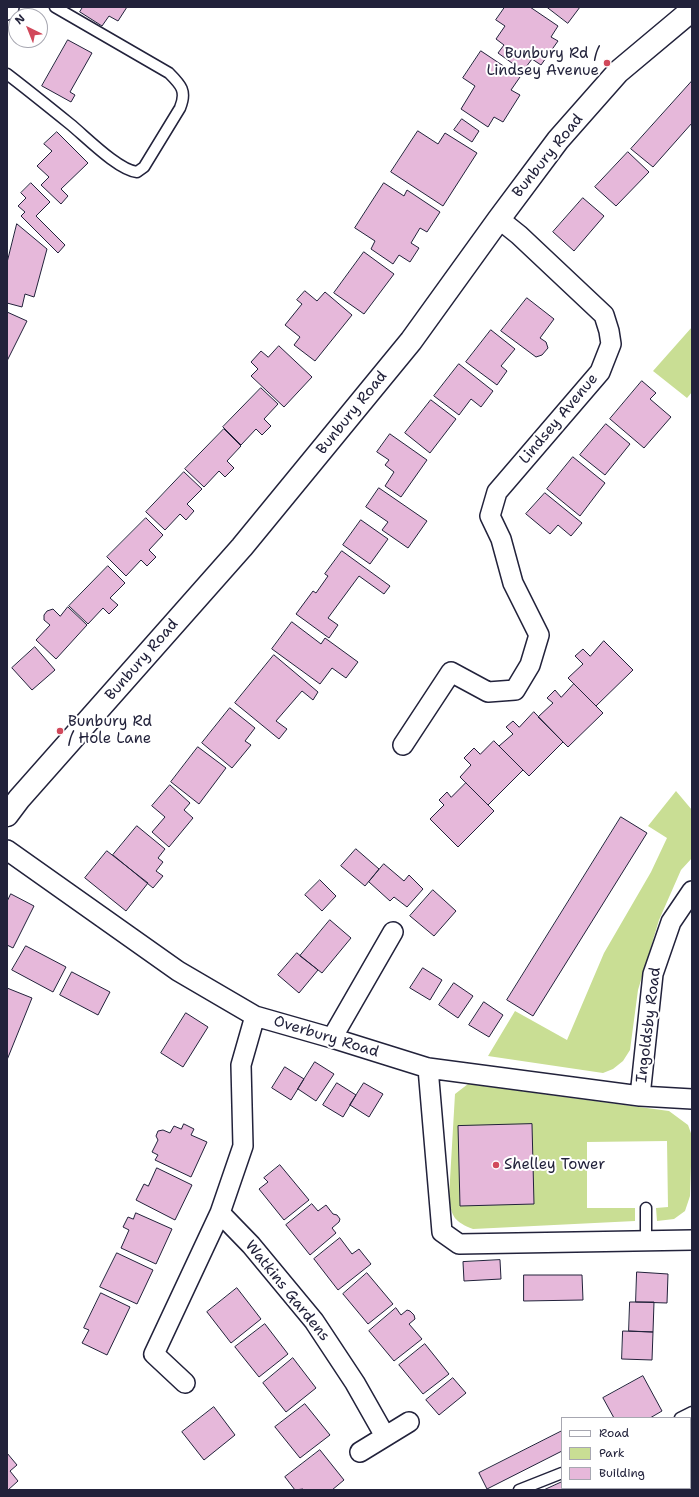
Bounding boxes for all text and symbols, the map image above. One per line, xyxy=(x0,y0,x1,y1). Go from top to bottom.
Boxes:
north arrow xyxy=(8,8,48,48)
text: N xyxy=(12,11,28,28)
place label: Bunbury Rd / Lindsey Avenue xyxy=(486,45,599,80)
marker: Bunbury Rd / Lindsey Avenue xyxy=(602,58,612,68)
street label: Bunbury Road xyxy=(509,111,587,201)
street label: Bunbury Road xyxy=(313,368,391,458)
street label: Lindsey Avenue xyxy=(516,370,602,468)
street label: Bunbury Road xyxy=(102,616,182,704)
place label: Bunbury Rd / Hole Lane xyxy=(68,713,152,748)
marker: Bunbury Rd / Hole Lane xyxy=(55,726,65,736)
street label: Ingoldsby Road xyxy=(633,966,665,1084)
street label: Overbury Road xyxy=(271,1012,381,1062)
place label: Shelley Tower xyxy=(504,1156,605,1174)
marker: Shelley Tower xyxy=(491,1160,501,1170)
street label: Watkins Gardens xyxy=(241,1237,333,1345)
legend xyxy=(561,1417,691,1489)
text: Road xyxy=(599,1425,629,1441)
text: Park xyxy=(599,1445,625,1461)
text: Building xyxy=(599,1465,645,1481)

